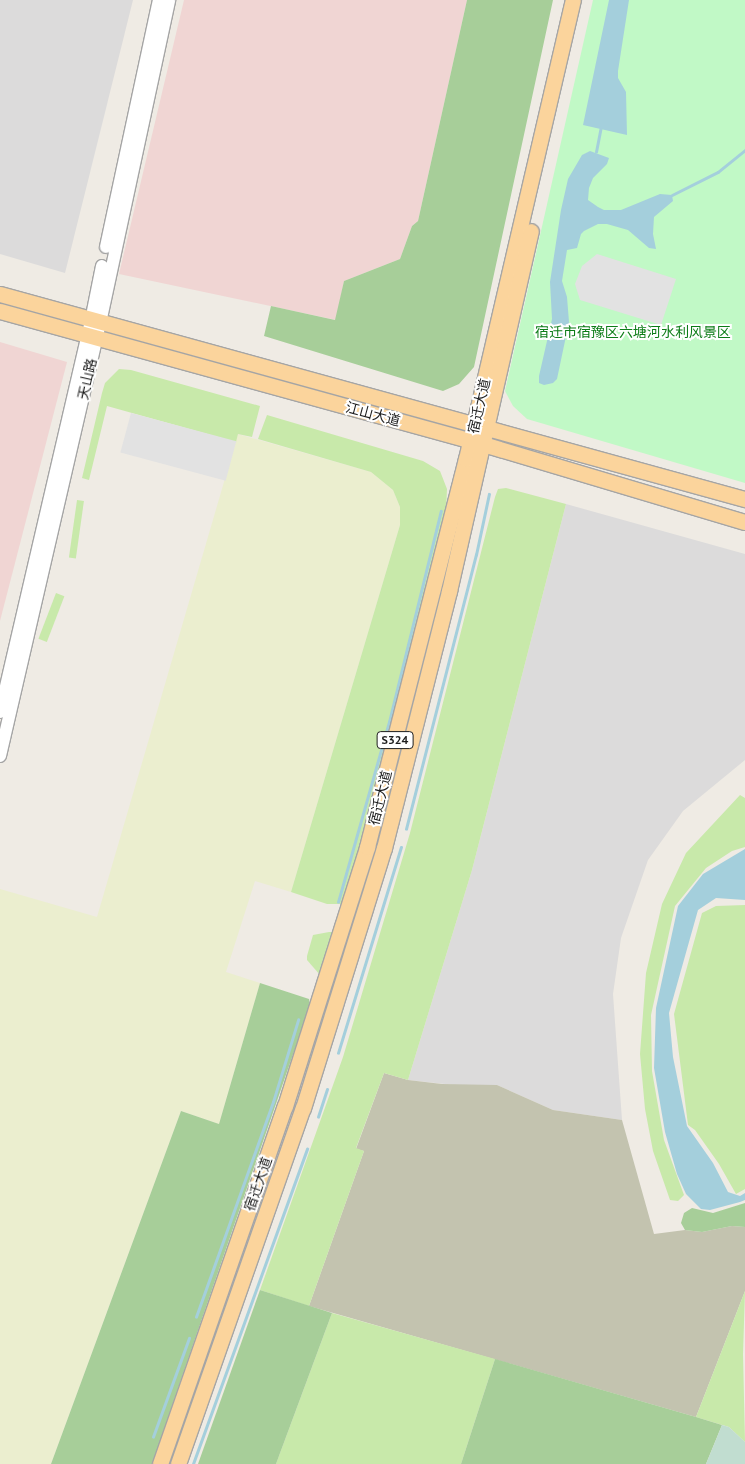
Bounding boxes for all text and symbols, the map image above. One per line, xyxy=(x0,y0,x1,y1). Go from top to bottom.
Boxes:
park label: 宿迁市宿豫区六塘河水利风景区 xyxy=(535,324,731,340)
street label: 天山路 xyxy=(74,357,100,401)
street label: 宿迁大道 xyxy=(465,377,493,435)
street label: 江山大道 xyxy=(344,399,402,429)
road number: S324 xyxy=(376,730,414,750)
street label: 宿迁大道 xyxy=(365,769,395,827)
street label: 宿迁大道 xyxy=(241,1155,275,1213)

